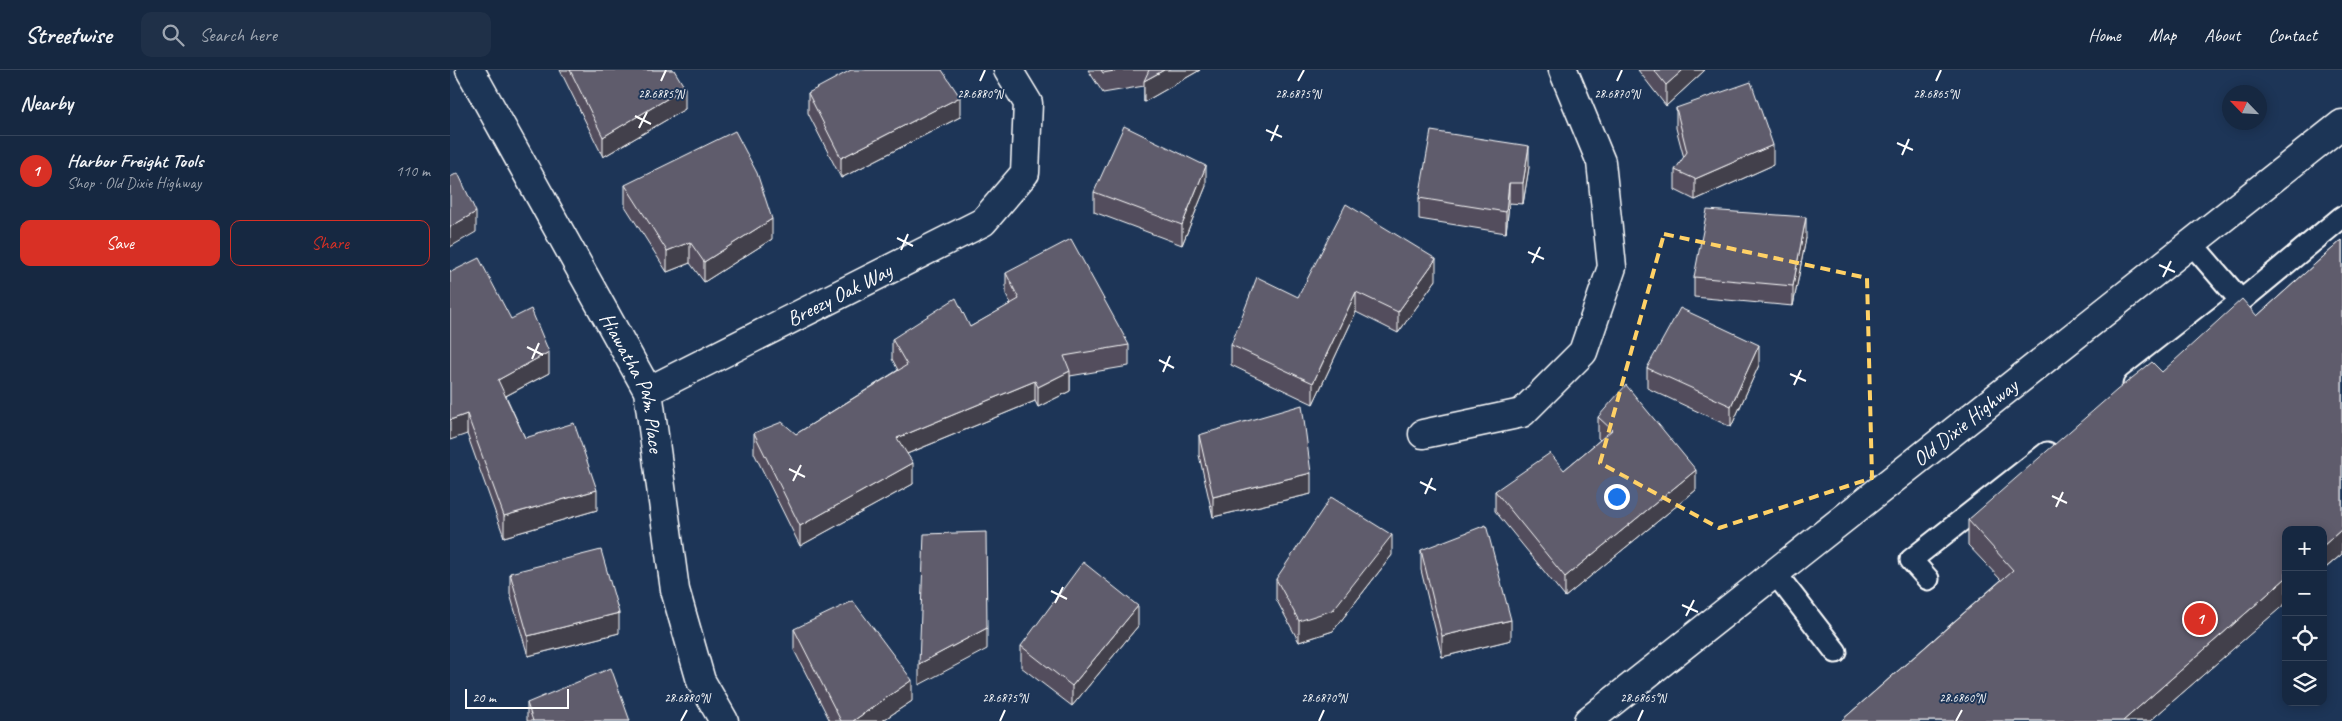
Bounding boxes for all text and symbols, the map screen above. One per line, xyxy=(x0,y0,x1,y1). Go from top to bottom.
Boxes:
search box xyxy=(141,12,491,57)
text: Streetwise xyxy=(25,20,111,50)
icon: search xyxy=(159,21,187,49)
text: Search here xyxy=(199,23,277,47)
text: Home xyxy=(2088,24,2121,46)
text: Map xyxy=(2149,24,2176,46)
text: About xyxy=(2204,24,2240,46)
text: Contact xyxy=(2268,24,2317,46)
north arrow xyxy=(2222,85,2267,130)
text: 28.6885°N xyxy=(638,86,685,102)
text: 28.6880°N xyxy=(957,86,1004,102)
text: 28.6875°N xyxy=(1275,86,1322,102)
text: 28.6870°N xyxy=(1594,86,1641,102)
text: 28.6865°N xyxy=(1913,86,1960,102)
text: Nearby xyxy=(20,90,73,116)
text: Harbor Freight Tools xyxy=(67,149,203,173)
text: 1 xyxy=(32,161,40,181)
text: 110 m xyxy=(396,161,430,181)
text: Shop · Old Dixie Highway xyxy=(67,173,201,193)
button: Save xyxy=(20,220,220,266)
button: Share xyxy=(230,220,430,266)
street label: Breezy Oak Way xyxy=(782,256,898,332)
street label: Hiawatha Palm Place xyxy=(594,308,669,456)
street label: Old Dixie Highway xyxy=(1907,372,2024,472)
your location xyxy=(1604,484,1630,510)
map controls xyxy=(2282,526,2327,706)
button: + xyxy=(2282,526,2327,571)
button: − xyxy=(2282,571,2327,616)
pin: 1 xyxy=(2184,600,2216,638)
button: locate xyxy=(2282,616,2327,661)
button: layers xyxy=(2282,661,2327,706)
scale bar xyxy=(465,686,569,709)
text: 20 m xyxy=(472,689,496,706)
text: 28.6880°N xyxy=(664,690,711,706)
text: 28.6875°N xyxy=(982,690,1029,706)
text: 28.6870°N xyxy=(1301,690,1348,706)
text: 28.6865°N xyxy=(1620,690,1667,706)
text: 28.6860°N xyxy=(1939,690,1986,706)

